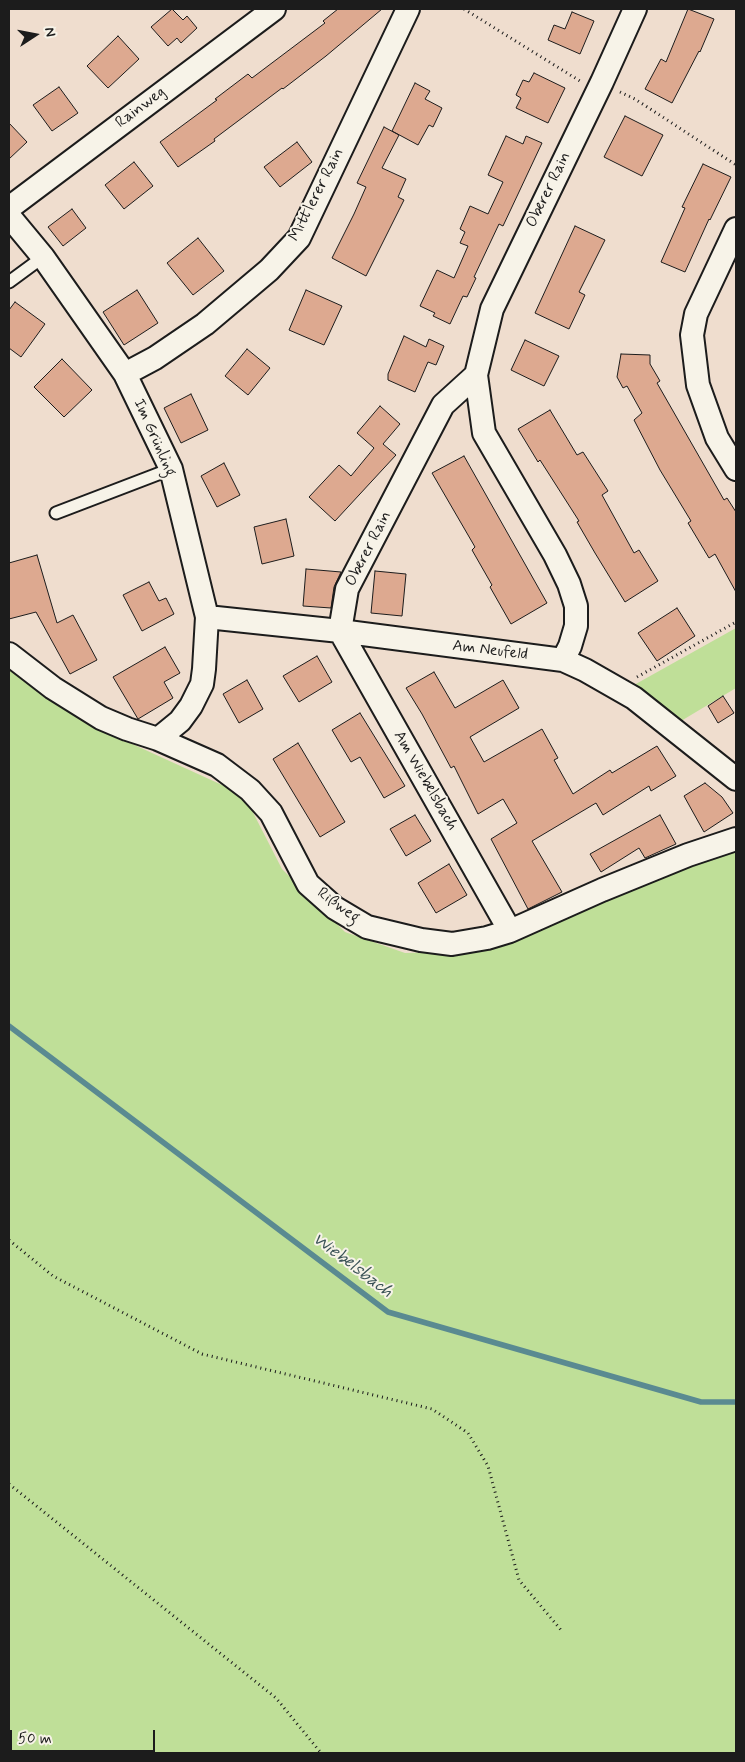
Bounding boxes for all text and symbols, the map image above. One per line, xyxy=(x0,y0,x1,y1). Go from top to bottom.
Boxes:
north arrow xyxy=(10,10,60,60)
text: N xyxy=(40,26,59,38)
street label: Rainweg xyxy=(112,83,170,133)
street label: Mittlerer Rain xyxy=(285,145,349,245)
street label: Oberer Rain xyxy=(522,149,576,231)
street label: Im Grünling xyxy=(128,396,180,480)
street label: Oberer Rain xyxy=(342,508,396,590)
street label: Am Neufeld xyxy=(451,637,529,665)
street label: Am Wiebelsbach xyxy=(389,728,461,834)
street label: Rißweg xyxy=(313,884,363,928)
water label: Wiebelsbach xyxy=(308,1229,396,1303)
scale bar xyxy=(12,1720,158,1752)
text: 50 m xyxy=(18,1729,52,1749)

